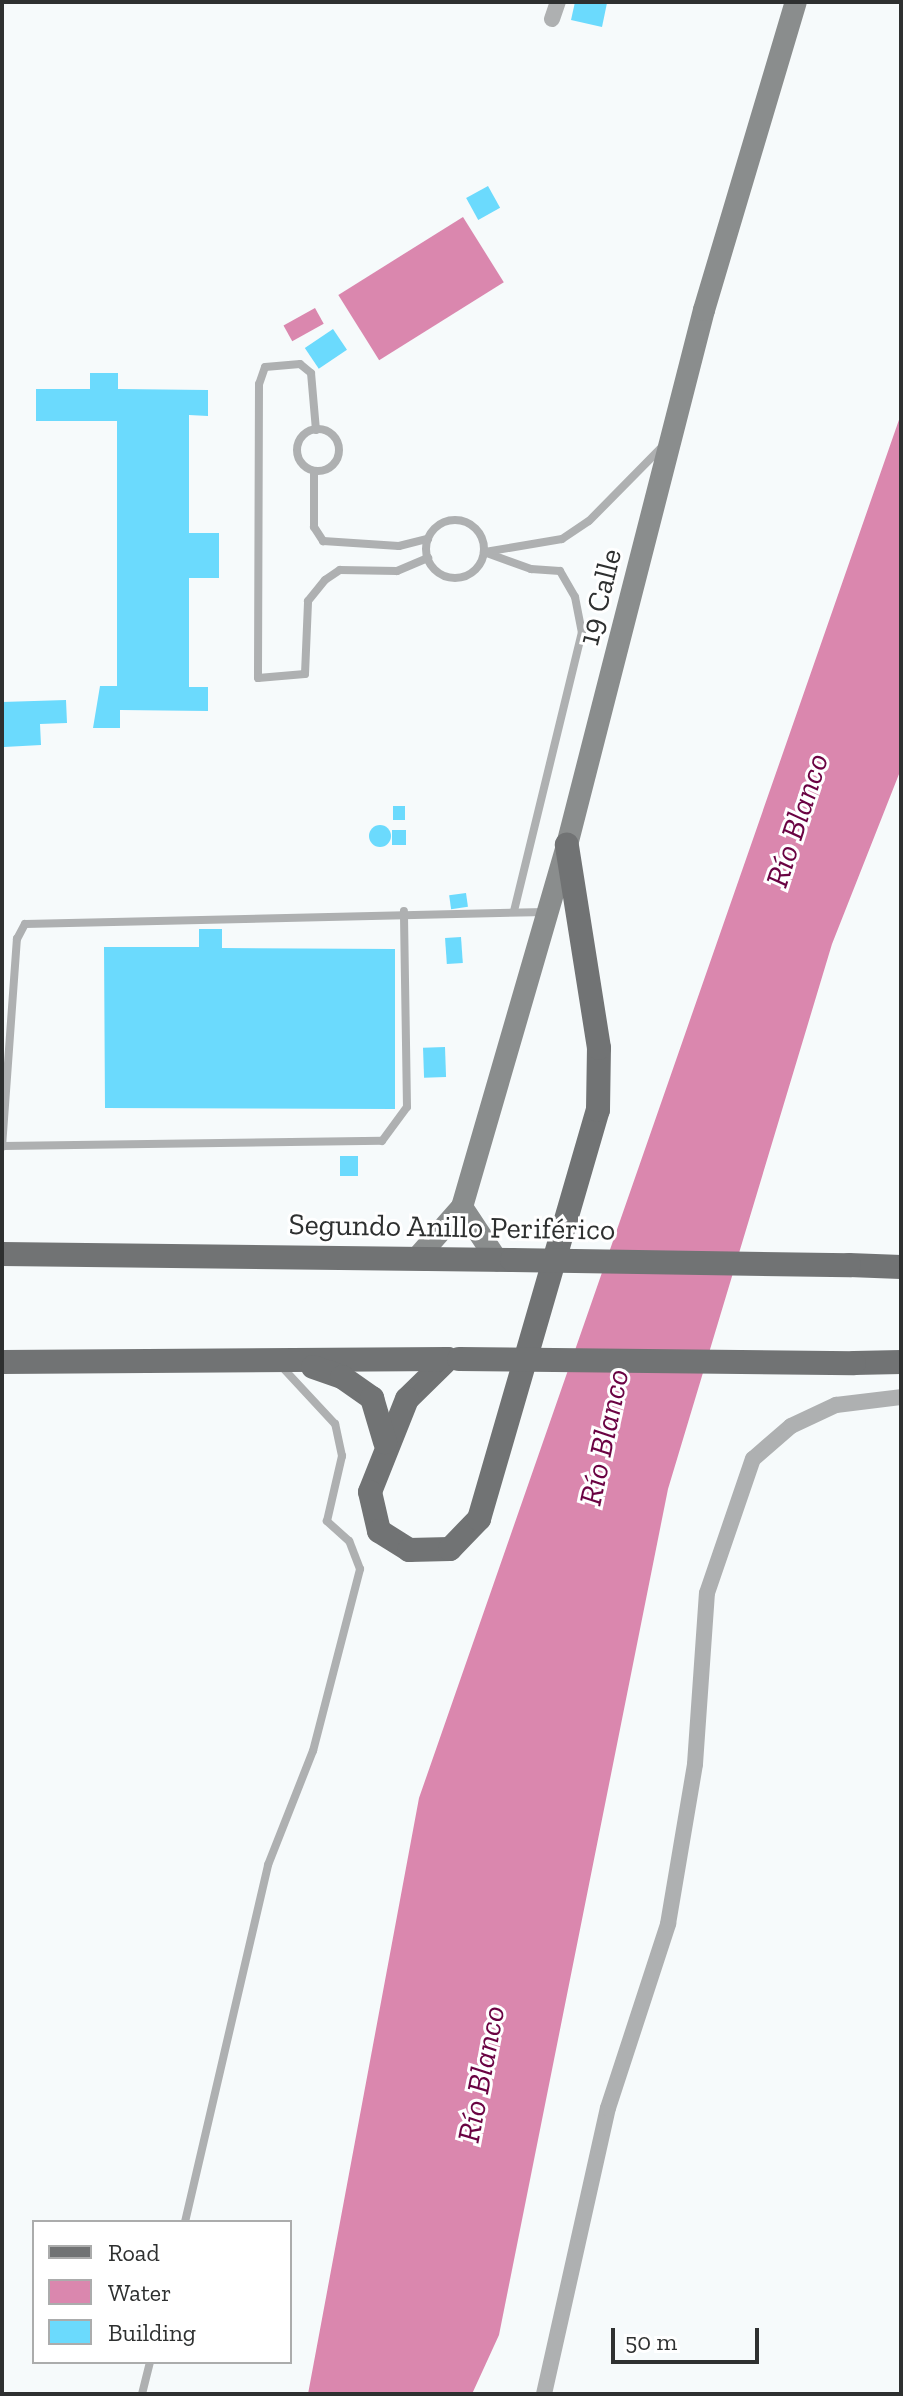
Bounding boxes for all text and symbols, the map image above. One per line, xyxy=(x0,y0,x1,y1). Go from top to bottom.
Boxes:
street label: 19 Calle xyxy=(571,545,629,649)
water label: Río Blanco xyxy=(757,748,837,892)
street label: Segundo Anillo Periférico xyxy=(288,1206,616,1248)
water label: Río Blanco xyxy=(571,1365,637,1509)
water label: Río Blanco xyxy=(449,2002,513,2146)
legend xyxy=(32,2220,292,2364)
text: Road xyxy=(108,2238,160,2267)
text: Water xyxy=(108,2278,171,2307)
scale bar xyxy=(615,2312,763,2362)
text: Building xyxy=(108,2318,196,2347)
text: 50 m xyxy=(625,2327,677,2356)

